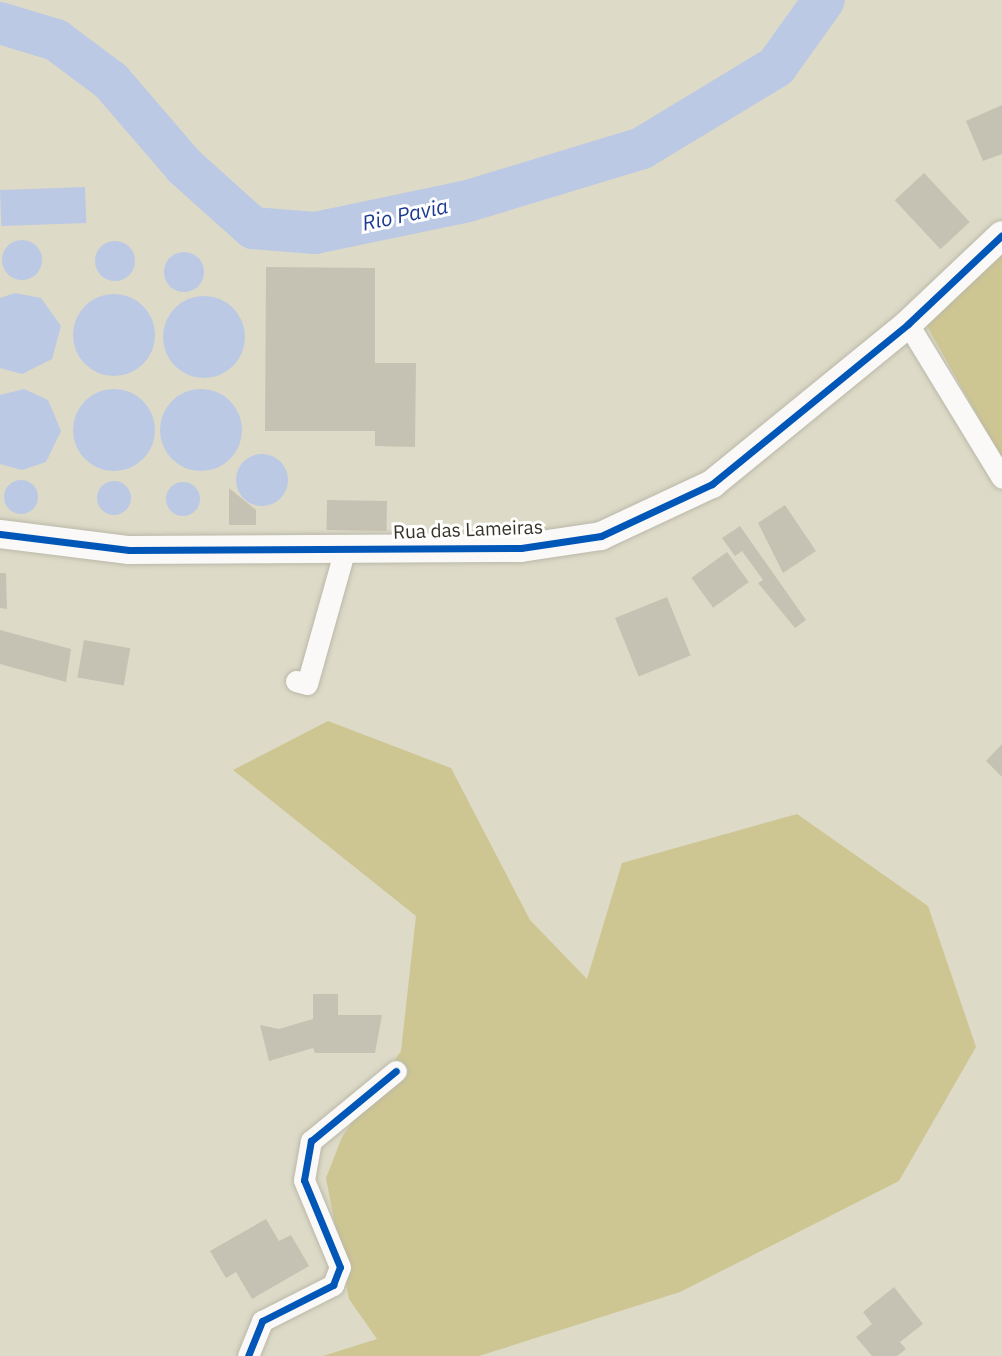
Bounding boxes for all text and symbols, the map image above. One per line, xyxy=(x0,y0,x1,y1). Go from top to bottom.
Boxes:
water label: Rio Pavia xyxy=(360,193,450,235)
street label: Rua das Lameiras xyxy=(393,516,543,544)

